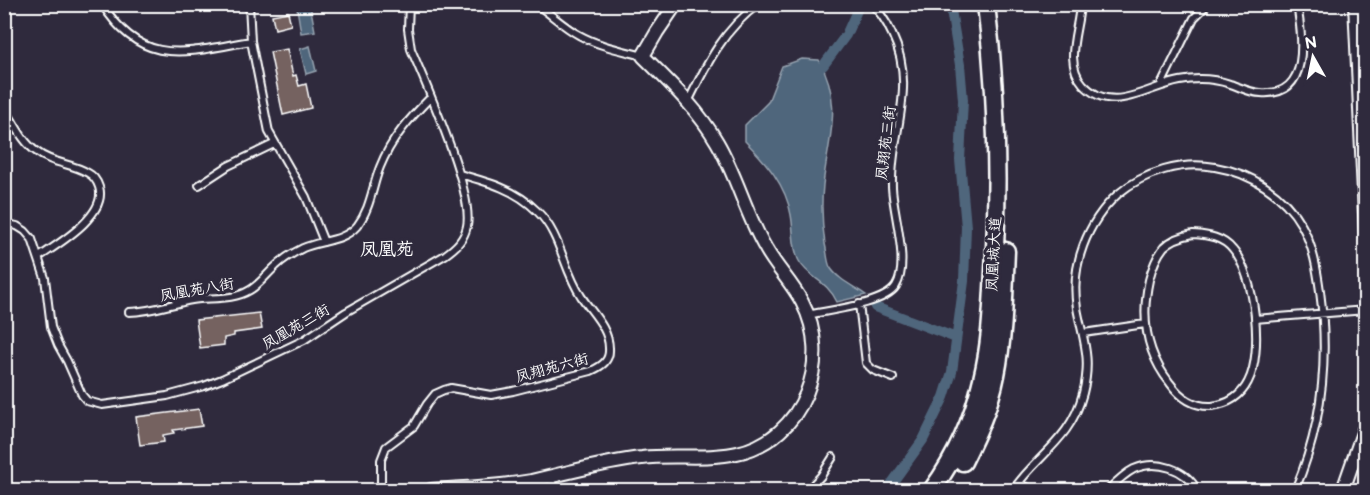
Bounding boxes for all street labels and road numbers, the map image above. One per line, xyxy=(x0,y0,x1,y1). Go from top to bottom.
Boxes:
street label: 凤翔苑三街 xyxy=(872,105,900,181)
street label: 凤凰城大道 xyxy=(983,216,1005,292)
street label: 凤凰苑八街 xyxy=(158,274,236,306)
street label: 凤凰苑三街 xyxy=(259,300,333,354)
street label: 凤翔苑六街 xyxy=(513,349,591,387)

